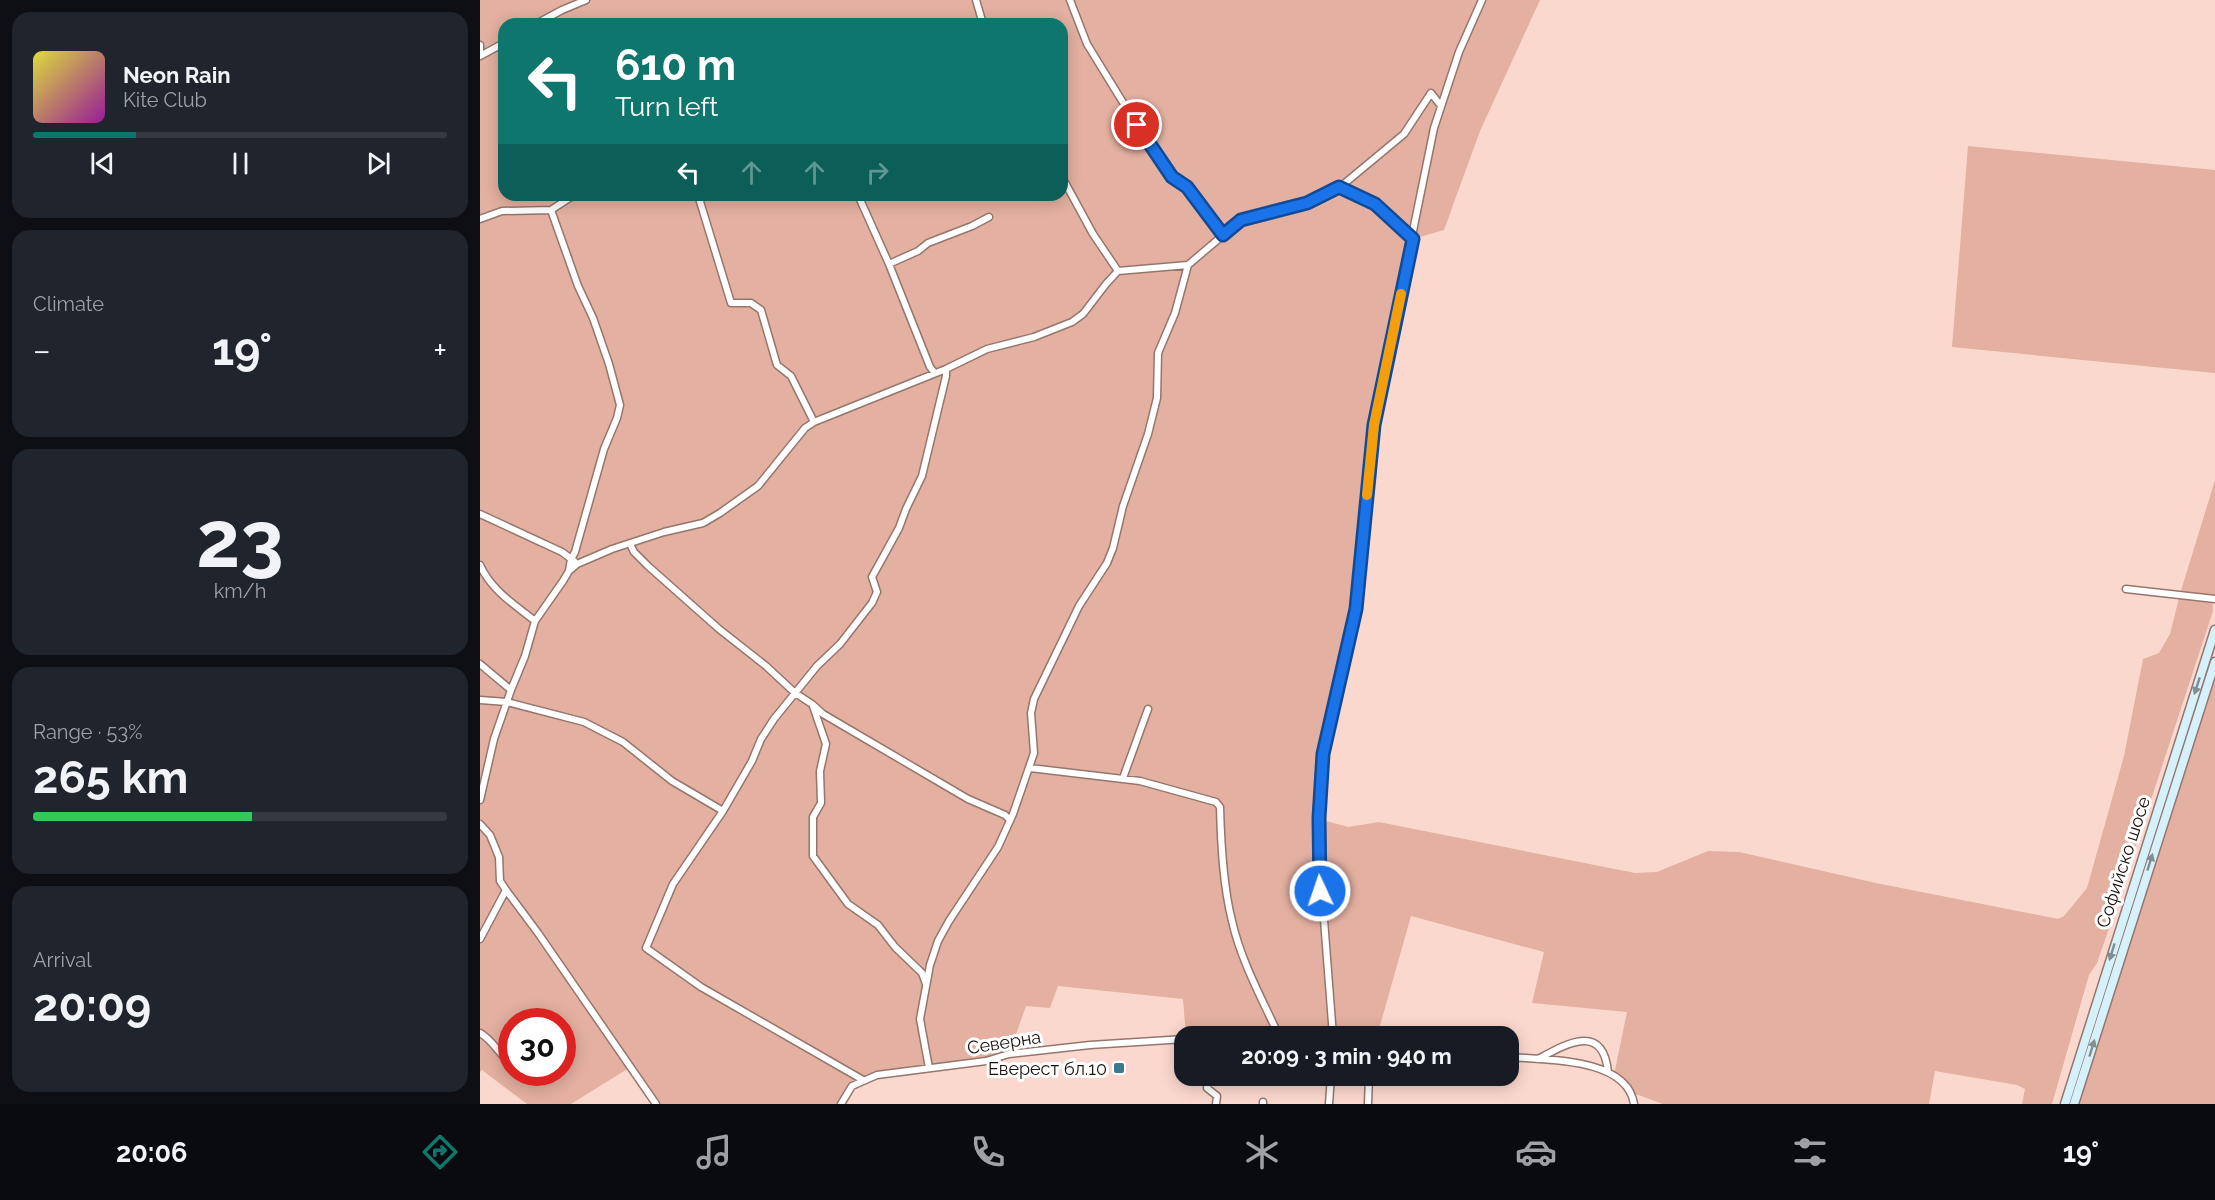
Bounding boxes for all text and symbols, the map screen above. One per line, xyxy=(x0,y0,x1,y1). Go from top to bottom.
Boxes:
text: 610 m xyxy=(615,41,736,90)
icon: left xyxy=(516,42,594,120)
text: Neon Rain xyxy=(123,62,231,88)
text: Kite Club xyxy=(123,88,207,112)
text: Turn left xyxy=(615,91,718,122)
pin xyxy=(1111,99,1162,150)
icon: arrive xyxy=(1120,108,1153,141)
icon: previous xyxy=(86,147,119,180)
icon: pause xyxy=(224,147,257,180)
icon: next xyxy=(362,147,395,180)
icon: left xyxy=(672,156,705,189)
icon: ahead xyxy=(735,156,768,189)
icon: ahead xyxy=(798,156,831,189)
icon: right xyxy=(861,156,894,189)
text: Climate xyxy=(33,292,104,316)
text: 19° xyxy=(212,323,272,376)
text: − xyxy=(33,331,51,370)
text: + xyxy=(433,331,447,370)
text: 23 xyxy=(196,494,284,585)
text: km/h xyxy=(214,579,266,603)
one-way arrow xyxy=(2192,677,2201,695)
text: Range · 53% xyxy=(33,720,142,744)
text: 265 km xyxy=(33,751,188,804)
street label: Софийско шосе xyxy=(2092,793,2154,930)
one-way arrow xyxy=(2146,853,2155,871)
position arrow xyxy=(1288,859,1352,923)
one-way arrow xyxy=(2107,943,2116,961)
text: Arrival xyxy=(33,948,92,972)
text: 20:09 xyxy=(33,979,151,1032)
speed limit sign: 30 xyxy=(498,1008,576,1086)
street label: Северна xyxy=(966,1026,1042,1058)
one-way arrow xyxy=(2088,1039,2097,1057)
text: 20:09 · 3 min · 940 m xyxy=(1241,1043,1452,1069)
place label: Еверест бл.10 xyxy=(988,1058,1107,1079)
marker: Еверест бл.10 xyxy=(1112,1061,1126,1075)
icon: directions xyxy=(419,1131,461,1173)
icon: music xyxy=(693,1131,735,1173)
icon: phone xyxy=(967,1131,1009,1173)
icon: climate xyxy=(1241,1131,1283,1173)
icon: car xyxy=(1515,1131,1557,1173)
icon: filters xyxy=(1789,1131,1831,1173)
text: 20:06 xyxy=(116,1137,187,1168)
text: 19° xyxy=(2063,1137,2099,1168)

